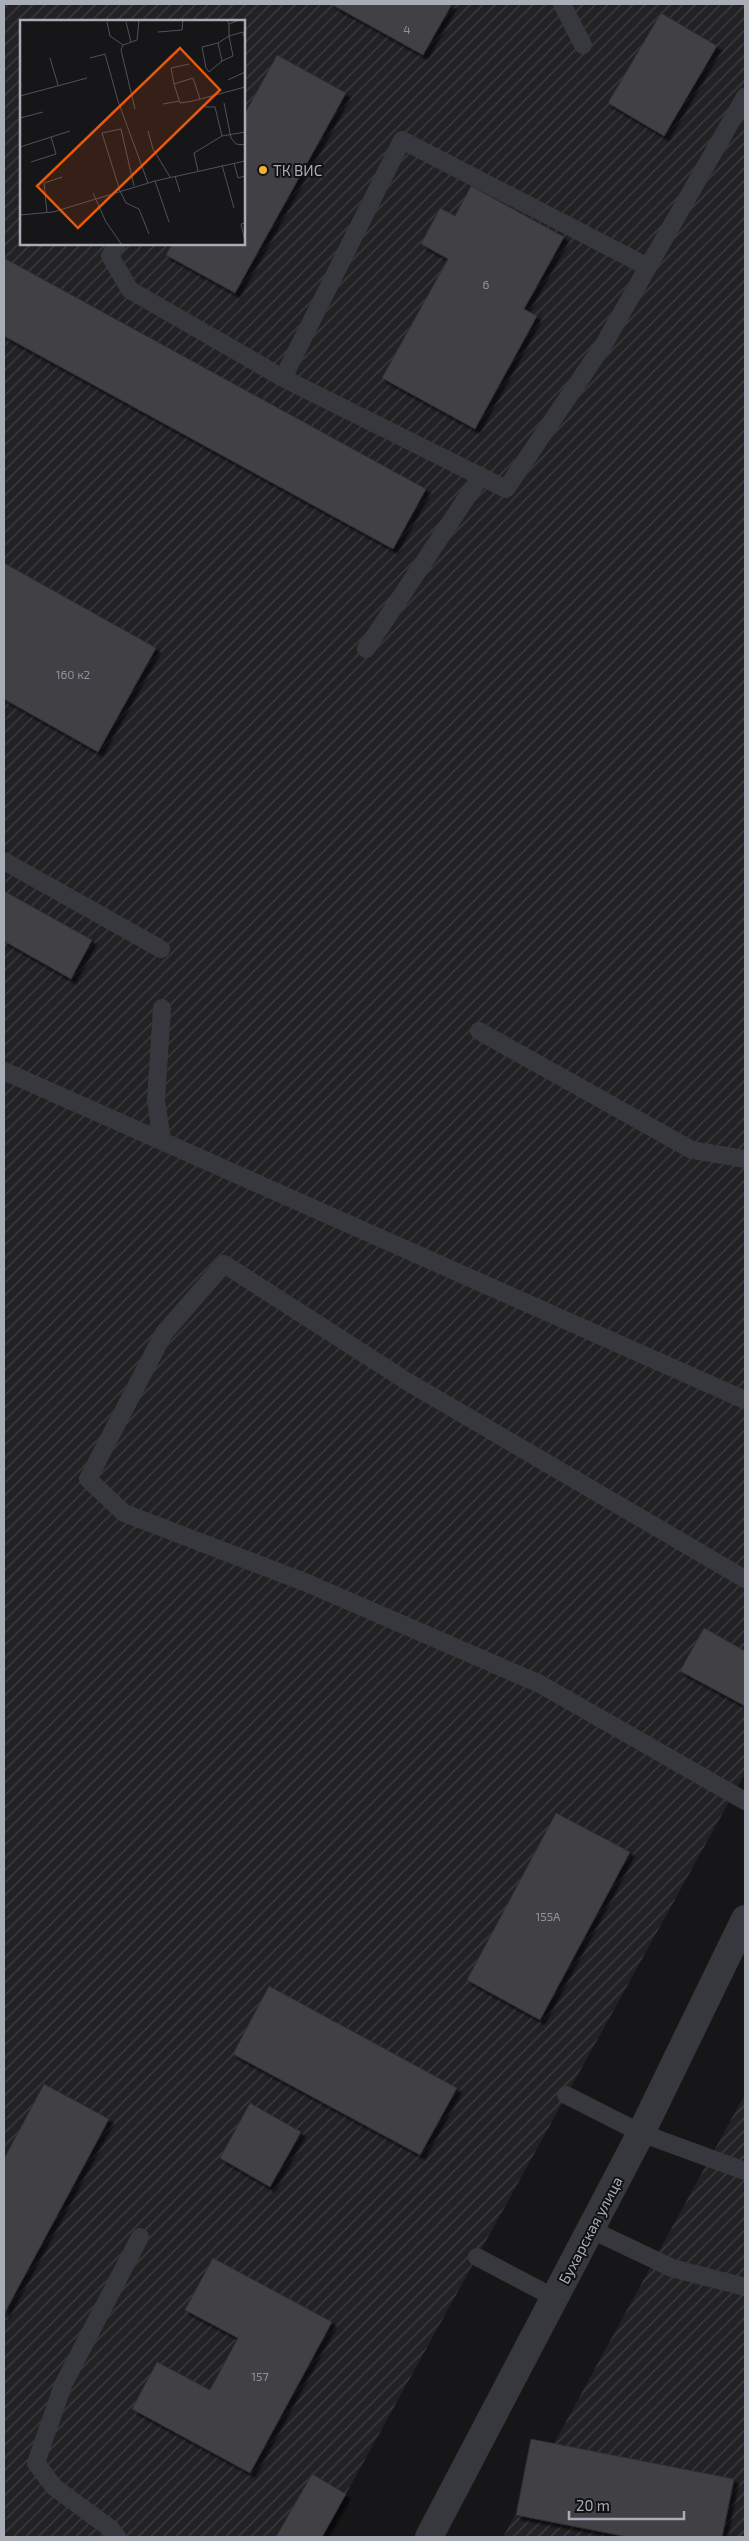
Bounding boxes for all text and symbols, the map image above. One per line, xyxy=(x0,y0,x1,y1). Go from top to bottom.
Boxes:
inset map xyxy=(20,20,245,245)
house number: 4 xyxy=(403,22,411,36)
place label: ТК ВИС xyxy=(273,161,323,179)
marker: ТК ВИС xyxy=(257,164,269,176)
house number: 6 xyxy=(483,277,490,291)
house number: 160 к2 xyxy=(56,667,91,681)
house number: 155А xyxy=(535,1909,561,1923)
street label: Бухарская улица xyxy=(554,2173,627,2287)
house number: 157 xyxy=(251,2369,269,2383)
scale bar xyxy=(569,2488,684,2520)
text: 20 m xyxy=(576,2496,610,2514)

